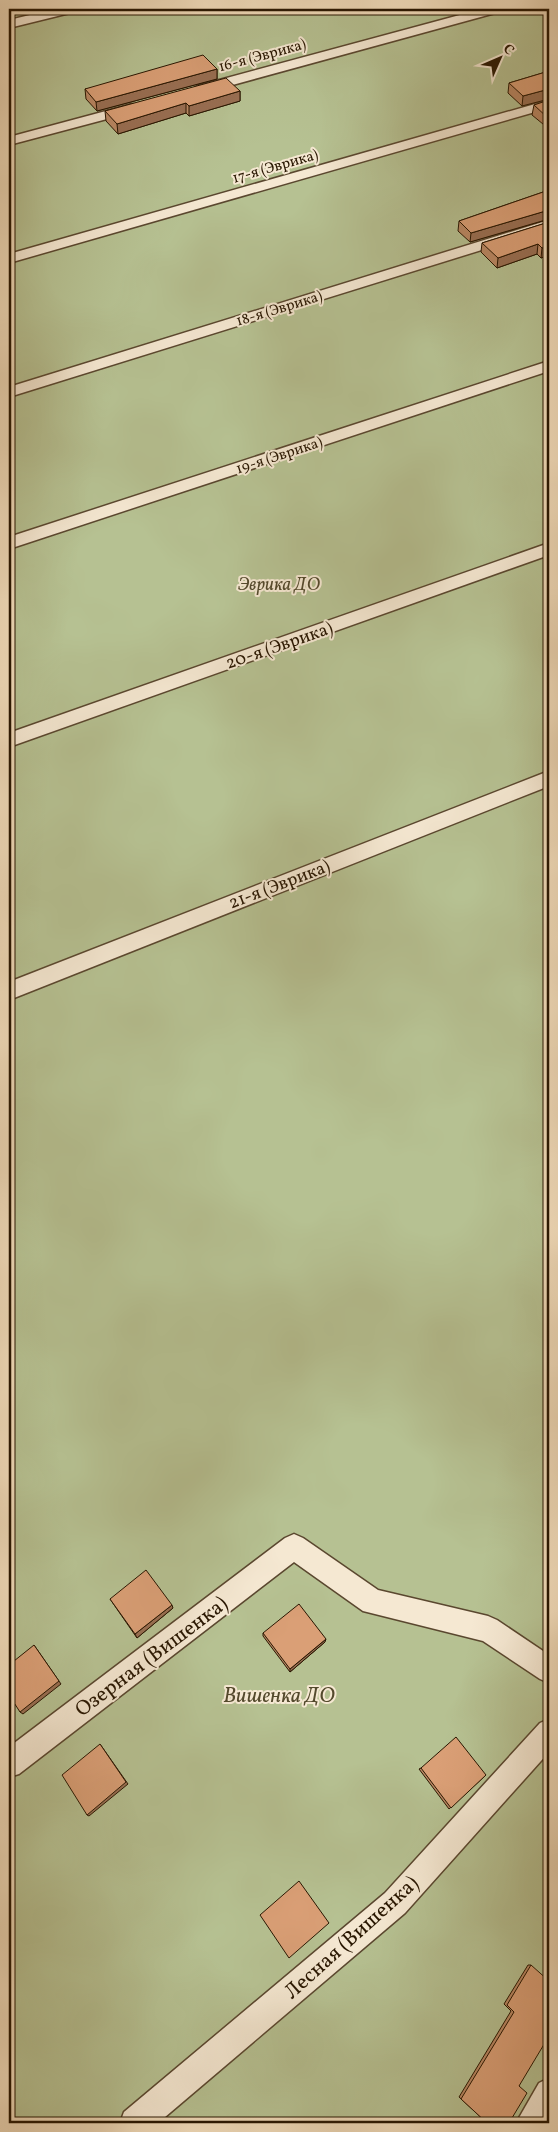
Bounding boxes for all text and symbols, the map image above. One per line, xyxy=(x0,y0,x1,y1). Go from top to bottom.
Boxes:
north arrow xyxy=(476,32,526,82)
street label: 16-я (Эврика) xyxy=(216,35,308,78)
text: С xyxy=(498,40,518,60)
street label: 17-я (Эврика) xyxy=(230,145,321,190)
street label: 18-я (Эврика) xyxy=(234,286,325,333)
street label: 19-я (Эврика) xyxy=(233,433,325,480)
park label: Эврика ДО xyxy=(238,573,321,598)
street label: 20-я (Эврика) xyxy=(223,616,336,676)
street label: 21-я (Эврика) xyxy=(225,855,334,916)
street label: Озерная (Вишенка) xyxy=(69,1590,234,1724)
park label: Вишенка ДО xyxy=(223,1682,335,1711)
street label: Лесная (Вишенка) xyxy=(278,1870,426,2006)

